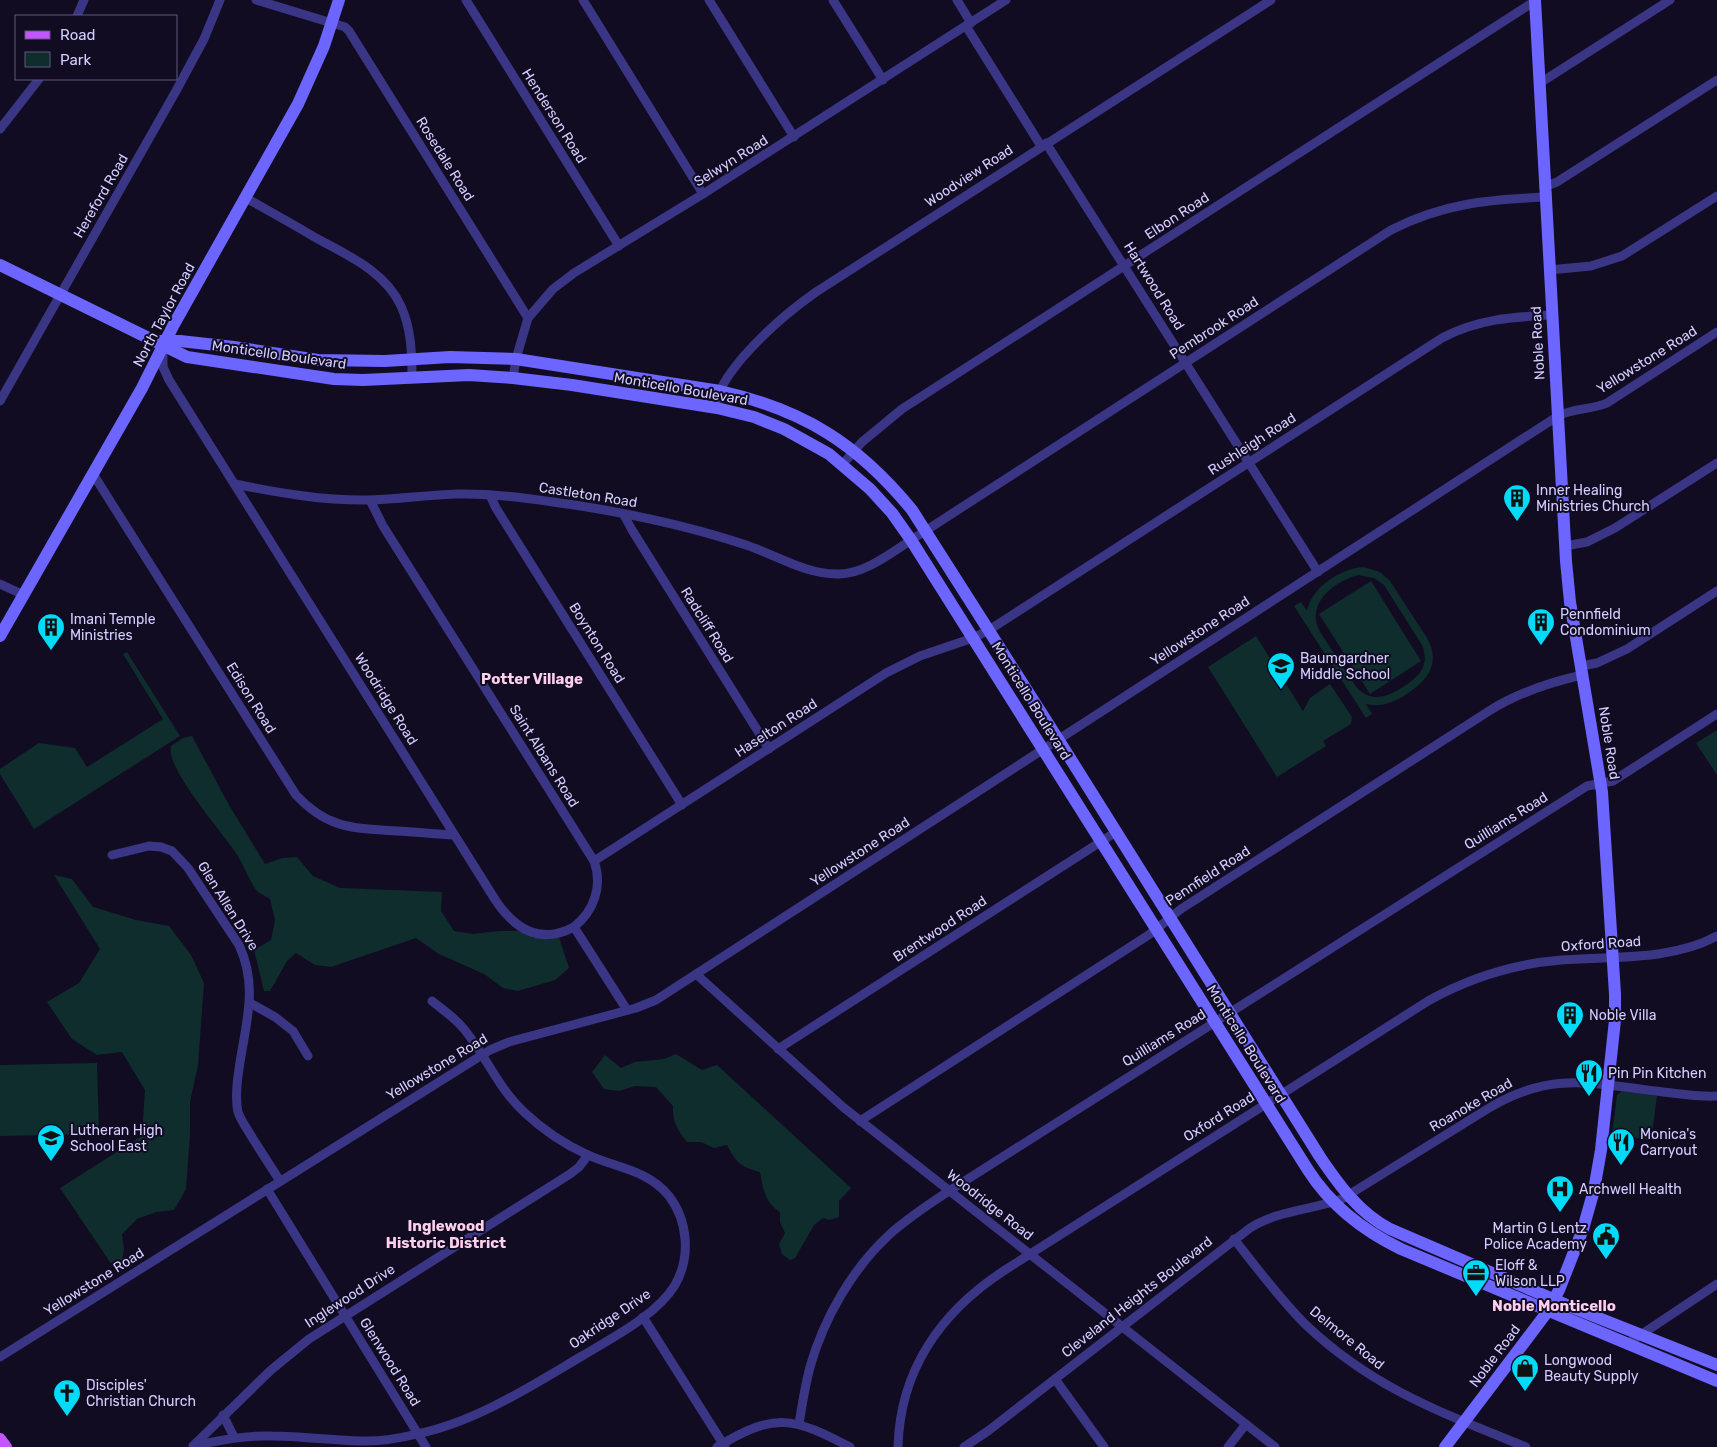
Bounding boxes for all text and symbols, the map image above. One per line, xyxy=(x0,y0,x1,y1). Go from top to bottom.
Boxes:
legend xyxy=(15,15,178,80)
text: Road xyxy=(60,26,96,44)
text: Park xyxy=(60,51,91,69)
street label: Henderson Road xyxy=(518,66,590,166)
street label: Rosedale Road xyxy=(412,114,478,204)
street label: Selwyn Road xyxy=(691,132,771,190)
street label: Woodview Road xyxy=(922,141,1016,211)
street label: Hereford Road xyxy=(70,151,132,241)
street label: Elbon Road xyxy=(1142,189,1212,243)
street label: Hartwood Road xyxy=(1120,239,1188,333)
street label: North Taylor Road xyxy=(129,260,199,370)
street label: Pembrook Road xyxy=(1166,293,1262,363)
street label: Noble Road xyxy=(1528,306,1548,380)
street label: Yellowstone Road xyxy=(1594,322,1700,398)
street label: Monticello Boulevard xyxy=(211,337,347,373)
street label: Monticello Boulevard xyxy=(613,369,749,409)
street label: Rushleigh Road xyxy=(1205,409,1299,479)
street label: Castleton Road xyxy=(538,479,638,511)
place label: Inner Healing Ministries Church xyxy=(1536,482,1650,515)
building icon: Inner Healing Ministries Church xyxy=(1502,483,1532,522)
street label: Radcliff Road xyxy=(677,584,737,666)
street label: Yellowstone Road xyxy=(1147,593,1253,669)
street label: Boynton Road xyxy=(565,600,629,686)
place label: Pennfield Condominium xyxy=(1560,606,1651,639)
building icon: Pennfield Condominium xyxy=(1526,607,1556,646)
place label: Imani Temple Ministries xyxy=(70,611,156,644)
building icon: Imani Temple Ministries xyxy=(36,612,66,651)
street label: Monticello Boulevard xyxy=(988,639,1074,763)
street label: Woodridge Road xyxy=(351,650,421,748)
place label: Baumgardner Middle School xyxy=(1300,650,1390,683)
school or university icon: Baumgardner Middle School xyxy=(1266,651,1296,690)
street label: Edison Road xyxy=(222,659,280,737)
district label: Potter Village xyxy=(481,670,583,688)
street label: Haselton Road xyxy=(732,695,820,761)
street label: Saint Albans Road xyxy=(506,702,582,810)
street label: Noble Road xyxy=(1595,705,1623,781)
street label: Quilliams Road xyxy=(1461,789,1551,853)
street label: Yellowstone Road xyxy=(807,814,913,890)
street label: Pennfield Road xyxy=(1163,842,1253,910)
street label: Glen Allen Drive xyxy=(194,858,262,954)
street label: Brentwood Road xyxy=(890,892,990,966)
street label: Oxford Road xyxy=(1560,933,1642,955)
street label: Monticello Boulevard xyxy=(1203,982,1289,1106)
building icon: Noble Villa xyxy=(1555,1000,1585,1039)
street label: Quilliams Road xyxy=(1119,1006,1209,1070)
place label: Noble Villa xyxy=(1589,1007,1656,1024)
street label: Yellowstone Road xyxy=(383,1030,491,1104)
restaurant icon: Pin Pin Kitchen xyxy=(1574,1058,1604,1097)
place label: Pin Pin Kitchen xyxy=(1608,1065,1706,1082)
street label: Roanoke Road xyxy=(1427,1074,1515,1136)
street label: Oxford Road xyxy=(1180,1088,1258,1146)
place label: Lutheran High School East xyxy=(70,1122,163,1155)
school or university icon: Lutheran High School East xyxy=(36,1123,66,1162)
place label: Monica's Carryout xyxy=(1640,1126,1698,1159)
restaurant icon: Monica's Carryout xyxy=(1606,1127,1636,1166)
street label: Woodridge Road xyxy=(943,1166,1037,1244)
hospital icon: Archwell Health xyxy=(1545,1174,1575,1213)
place label: Archwell Health xyxy=(1579,1181,1682,1198)
district label: Inglewood Historic District xyxy=(386,1217,506,1252)
place label: Martin G Lentz Police Academy xyxy=(1484,1220,1587,1253)
public building icon: Martin G Lentz Police Academy xyxy=(1591,1221,1621,1260)
street label: Cleveland Heights Boulevard xyxy=(1058,1233,1216,1361)
street label: Yellowstone Road xyxy=(41,1244,147,1320)
place label: Eloff & Wilson LLP xyxy=(1495,1257,1565,1290)
office icon: Eloff & Wilson LLP xyxy=(1461,1258,1491,1297)
street label: Inglewood Drive xyxy=(302,1260,398,1332)
street label: Oakridge Drive xyxy=(566,1285,654,1353)
district label: Noble Monticello xyxy=(1492,1297,1616,1315)
street label: Delmore Road xyxy=(1306,1303,1388,1373)
street label: Glenwood Road xyxy=(356,1315,424,1409)
street label: Noble Road xyxy=(1466,1321,1524,1391)
place label: Longwood Beauty Supply xyxy=(1544,1352,1639,1385)
shop icon: Longwood Beauty Supply xyxy=(1510,1353,1540,1392)
place label: Disciples' Christian Church xyxy=(86,1377,196,1410)
church icon: Disciples' Christian Church xyxy=(52,1378,82,1417)

